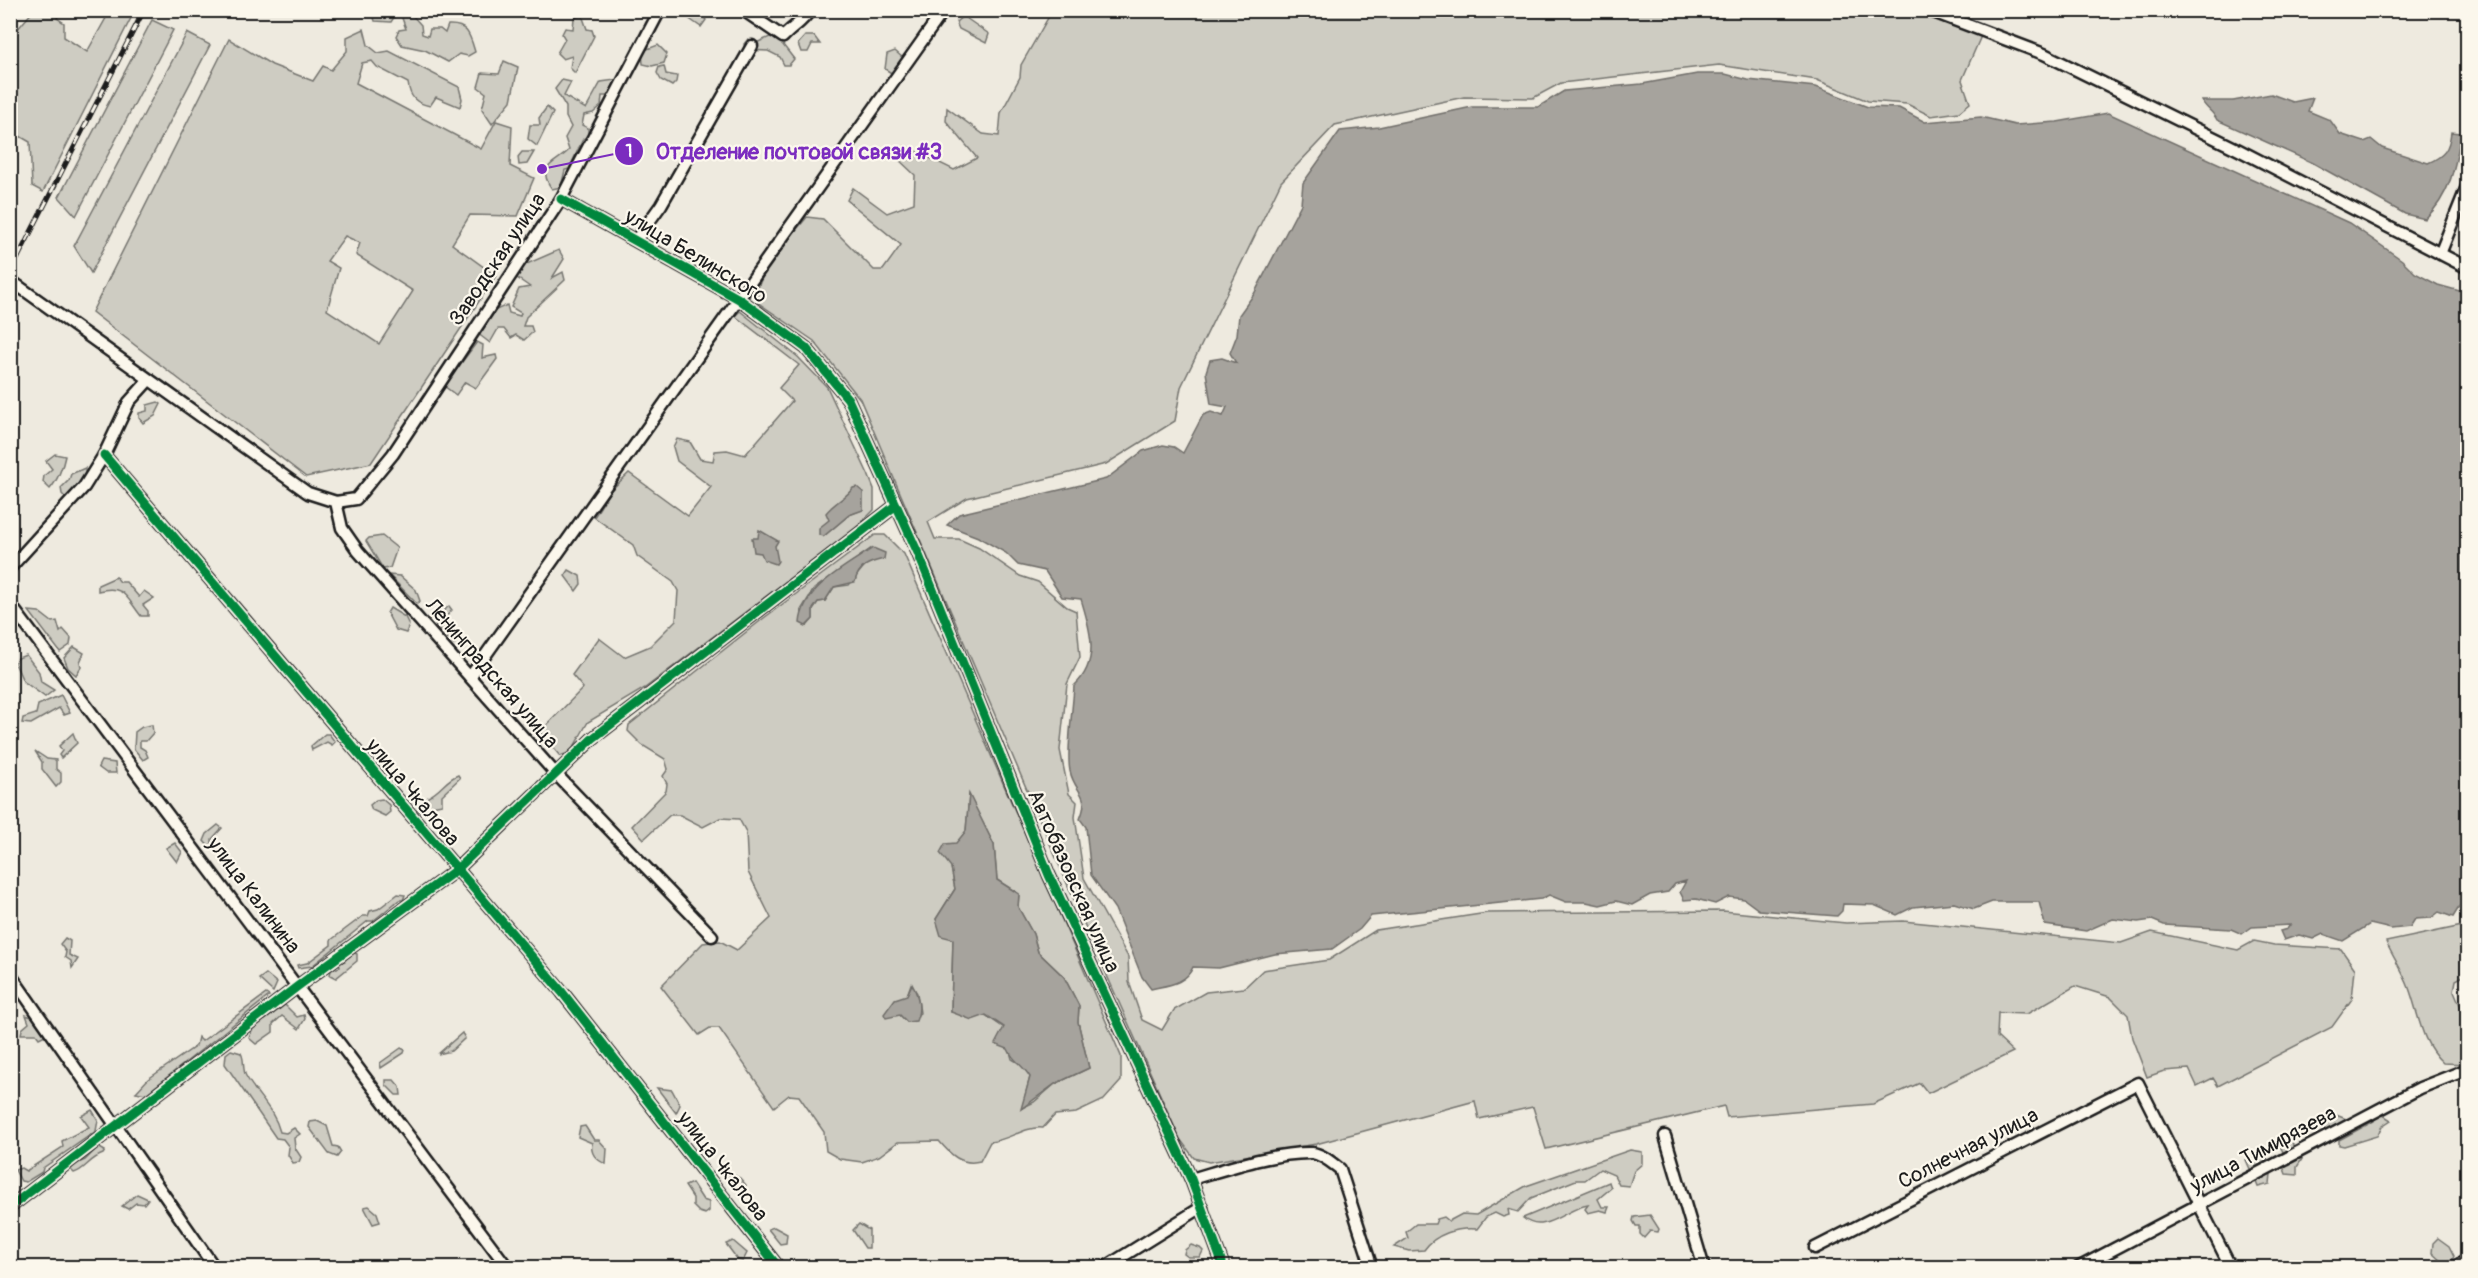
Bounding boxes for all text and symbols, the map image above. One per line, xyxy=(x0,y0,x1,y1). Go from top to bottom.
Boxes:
callout: Отделение почтовой связи #3 xyxy=(614,131,954,171)
text: Отделение почтовой связи #3 xyxy=(656,138,942,166)
text: 1 xyxy=(625,140,633,163)
street label: Заводская улица xyxy=(443,188,552,331)
street label: улица Белинского xyxy=(619,203,772,310)
street label: Ленинградская улица xyxy=(418,592,564,754)
street label: улица Чкалова xyxy=(359,732,466,852)
street label: Автобазовская улица xyxy=(1021,786,1126,977)
street label: улица Калинина xyxy=(200,831,306,959)
street label: улица Тимирязева xyxy=(2185,1100,2341,1200)
street label: Солнечная улица xyxy=(1894,1102,2043,1195)
street label: улица Чкалова xyxy=(671,1105,774,1227)

